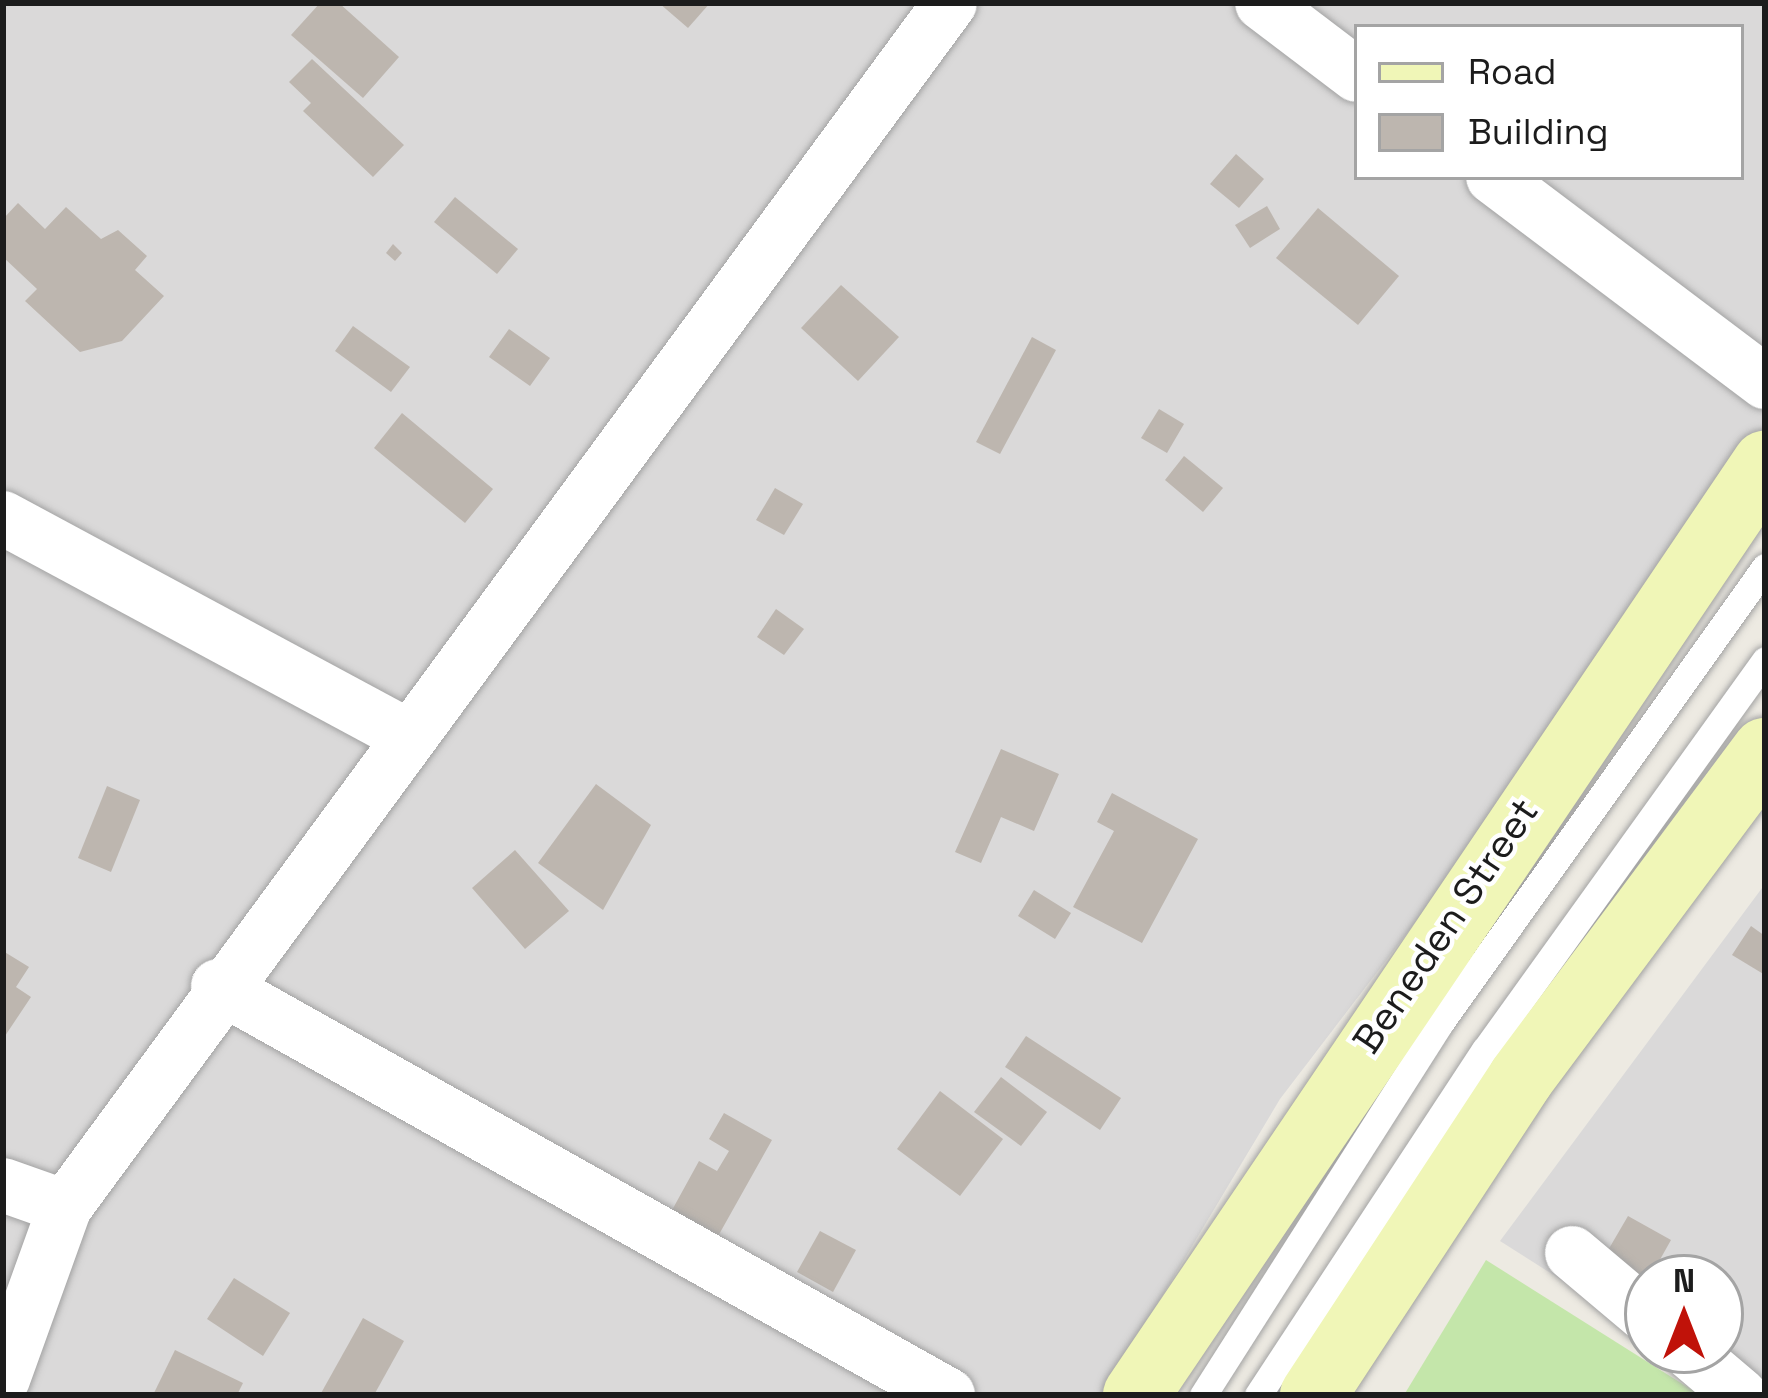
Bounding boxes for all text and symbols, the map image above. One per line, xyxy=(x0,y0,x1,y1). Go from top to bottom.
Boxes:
legend xyxy=(1354,24,1744,180)
text: Road xyxy=(1468,49,1556,95)
text: Building xyxy=(1468,109,1609,155)
street label: Beneden Street xyxy=(1344,790,1548,1062)
north arrow xyxy=(1624,1254,1744,1374)
text: N xyxy=(1673,1260,1695,1302)

